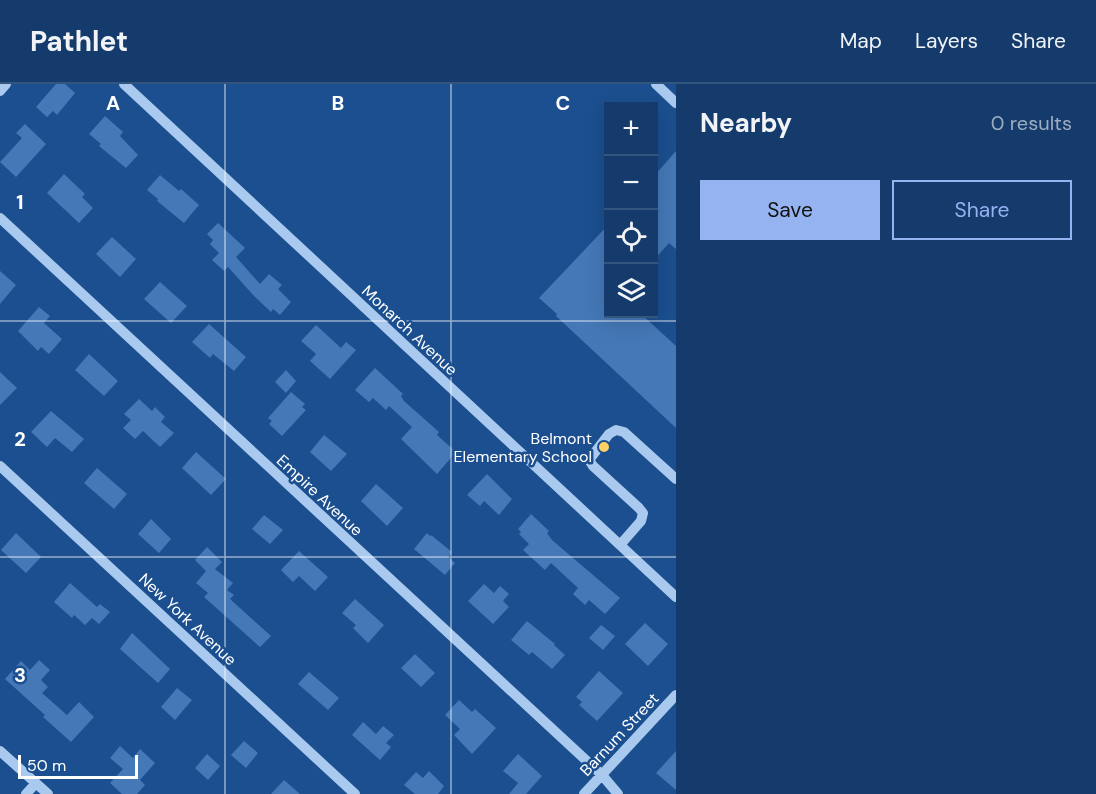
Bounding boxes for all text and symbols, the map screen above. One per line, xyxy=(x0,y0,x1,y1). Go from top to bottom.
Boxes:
text: Pathlet xyxy=(30,23,128,60)
text: Map xyxy=(840,27,882,55)
text: Layers xyxy=(915,27,978,55)
text: Share xyxy=(1011,27,1066,55)
text: A xyxy=(106,90,120,116)
text: B xyxy=(332,90,344,116)
text: C xyxy=(556,90,570,116)
map controls xyxy=(604,102,658,318)
button: + xyxy=(604,102,658,156)
text: Nearby xyxy=(700,106,792,140)
text: 0 results xyxy=(991,110,1072,136)
button: − xyxy=(604,156,658,210)
button: Save xyxy=(700,180,880,240)
button: Share xyxy=(892,180,1072,240)
text: 1 xyxy=(16,189,24,215)
button: locate xyxy=(604,210,658,264)
button: layers xyxy=(604,264,658,318)
street label: Monarch Avenue xyxy=(357,281,462,380)
text: 2 xyxy=(14,426,26,452)
place label: Belmont Elementary School xyxy=(454,428,592,467)
marker: Belmont Elementary School xyxy=(597,440,611,454)
street label: Empire Avenue xyxy=(272,450,367,541)
street label: New York Avenue xyxy=(134,569,241,670)
text: 3 xyxy=(14,662,26,688)
street label: Barnum Street xyxy=(575,688,663,780)
scale bar xyxy=(18,752,138,780)
text: 50 m xyxy=(27,755,66,776)

